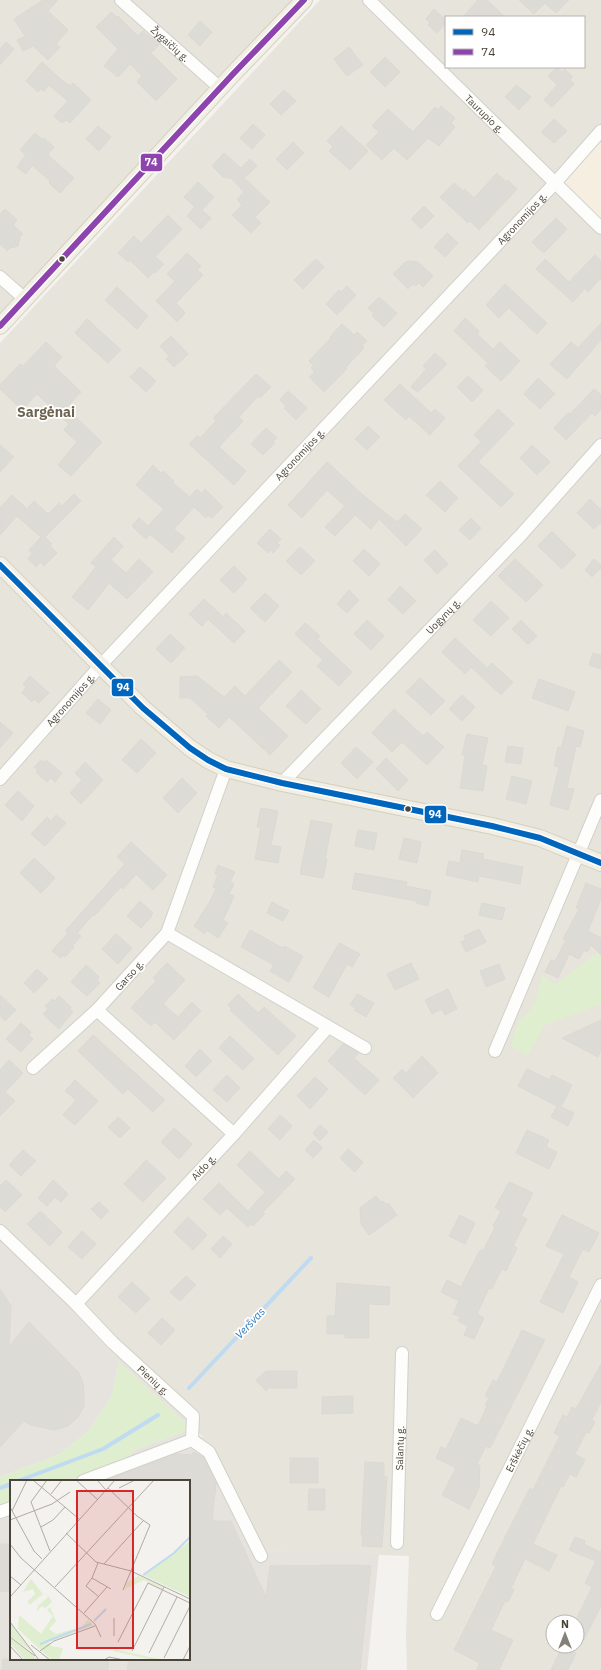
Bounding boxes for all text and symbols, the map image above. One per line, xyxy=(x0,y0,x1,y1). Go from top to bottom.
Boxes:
legend xyxy=(445,16,585,68)
street label: Žygaičių g. xyxy=(148,24,192,65)
text: 94 xyxy=(481,24,495,39)
text: 74 xyxy=(481,44,495,59)
street label: Taurupio g. xyxy=(462,92,507,136)
line badge: 74 xyxy=(140,153,163,172)
text: 74 xyxy=(144,155,158,169)
street label: Agronomijos g. xyxy=(494,190,550,247)
unlabelled marker xyxy=(57,254,67,264)
district label: Sargėnai xyxy=(17,403,75,421)
street label: Agronomijos g. xyxy=(272,426,328,483)
street label: Uogynų g. xyxy=(423,596,464,637)
street label: Agronomijos g. xyxy=(44,671,98,729)
line badge: 94 xyxy=(111,678,134,697)
text: 94 xyxy=(116,680,130,694)
unlabelled marker xyxy=(403,804,413,814)
line badge: 94 xyxy=(424,805,447,824)
text: 94 xyxy=(428,807,442,821)
street label: Garso g. xyxy=(112,957,147,993)
street label: Aido g. xyxy=(188,1152,219,1183)
water label: Veršvas xyxy=(232,1304,268,1342)
street label: Pienių g. xyxy=(135,1363,172,1398)
street label: Erškėčių g. xyxy=(503,1425,536,1474)
street label: Salantų g. xyxy=(393,1426,407,1471)
inset map xyxy=(10,1480,190,1660)
north arrow xyxy=(545,1614,585,1654)
text: N xyxy=(561,1617,569,1631)

